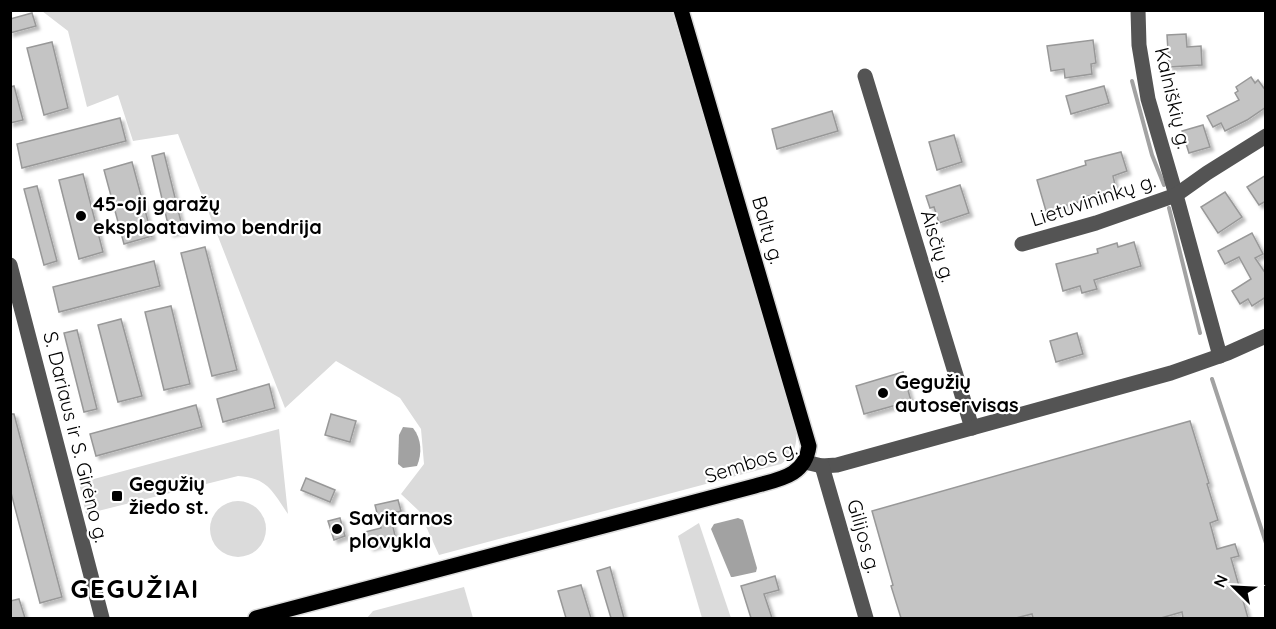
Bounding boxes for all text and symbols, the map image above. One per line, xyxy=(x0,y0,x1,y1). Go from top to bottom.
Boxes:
street label: Kalniškių g. xyxy=(1150,45,1197,151)
street label: Lietuvininkų g. xyxy=(1027,168,1159,232)
place label: 45-oji garažų eksploatavimo bendrija xyxy=(93,191,322,239)
street label: Baltų g. xyxy=(747,193,790,267)
street label: Aisčių g. xyxy=(916,207,961,285)
marker: 45-oji garažų eksploatavimo bendrija xyxy=(74,209,88,223)
street label: S. Dariaus ir S. Girėno g. xyxy=(38,329,115,545)
place label: Gegužių autoservisas xyxy=(895,369,1019,417)
marker: Gegužių autoservisas xyxy=(876,386,890,400)
street label: Sembos g. xyxy=(701,435,800,488)
place label: Gegužių žiedo st. xyxy=(129,471,209,519)
marker: Gegužių žiedo st. xyxy=(110,489,124,503)
street label: Gilijos g. xyxy=(842,496,887,576)
place label: Savitarnos plovykla xyxy=(349,505,453,553)
marker: Savitarnos plovykla xyxy=(330,522,344,536)
north arrow xyxy=(1204,557,1264,617)
text: N xyxy=(1209,571,1232,590)
district label: GEGUŽIAI xyxy=(70,572,200,605)

